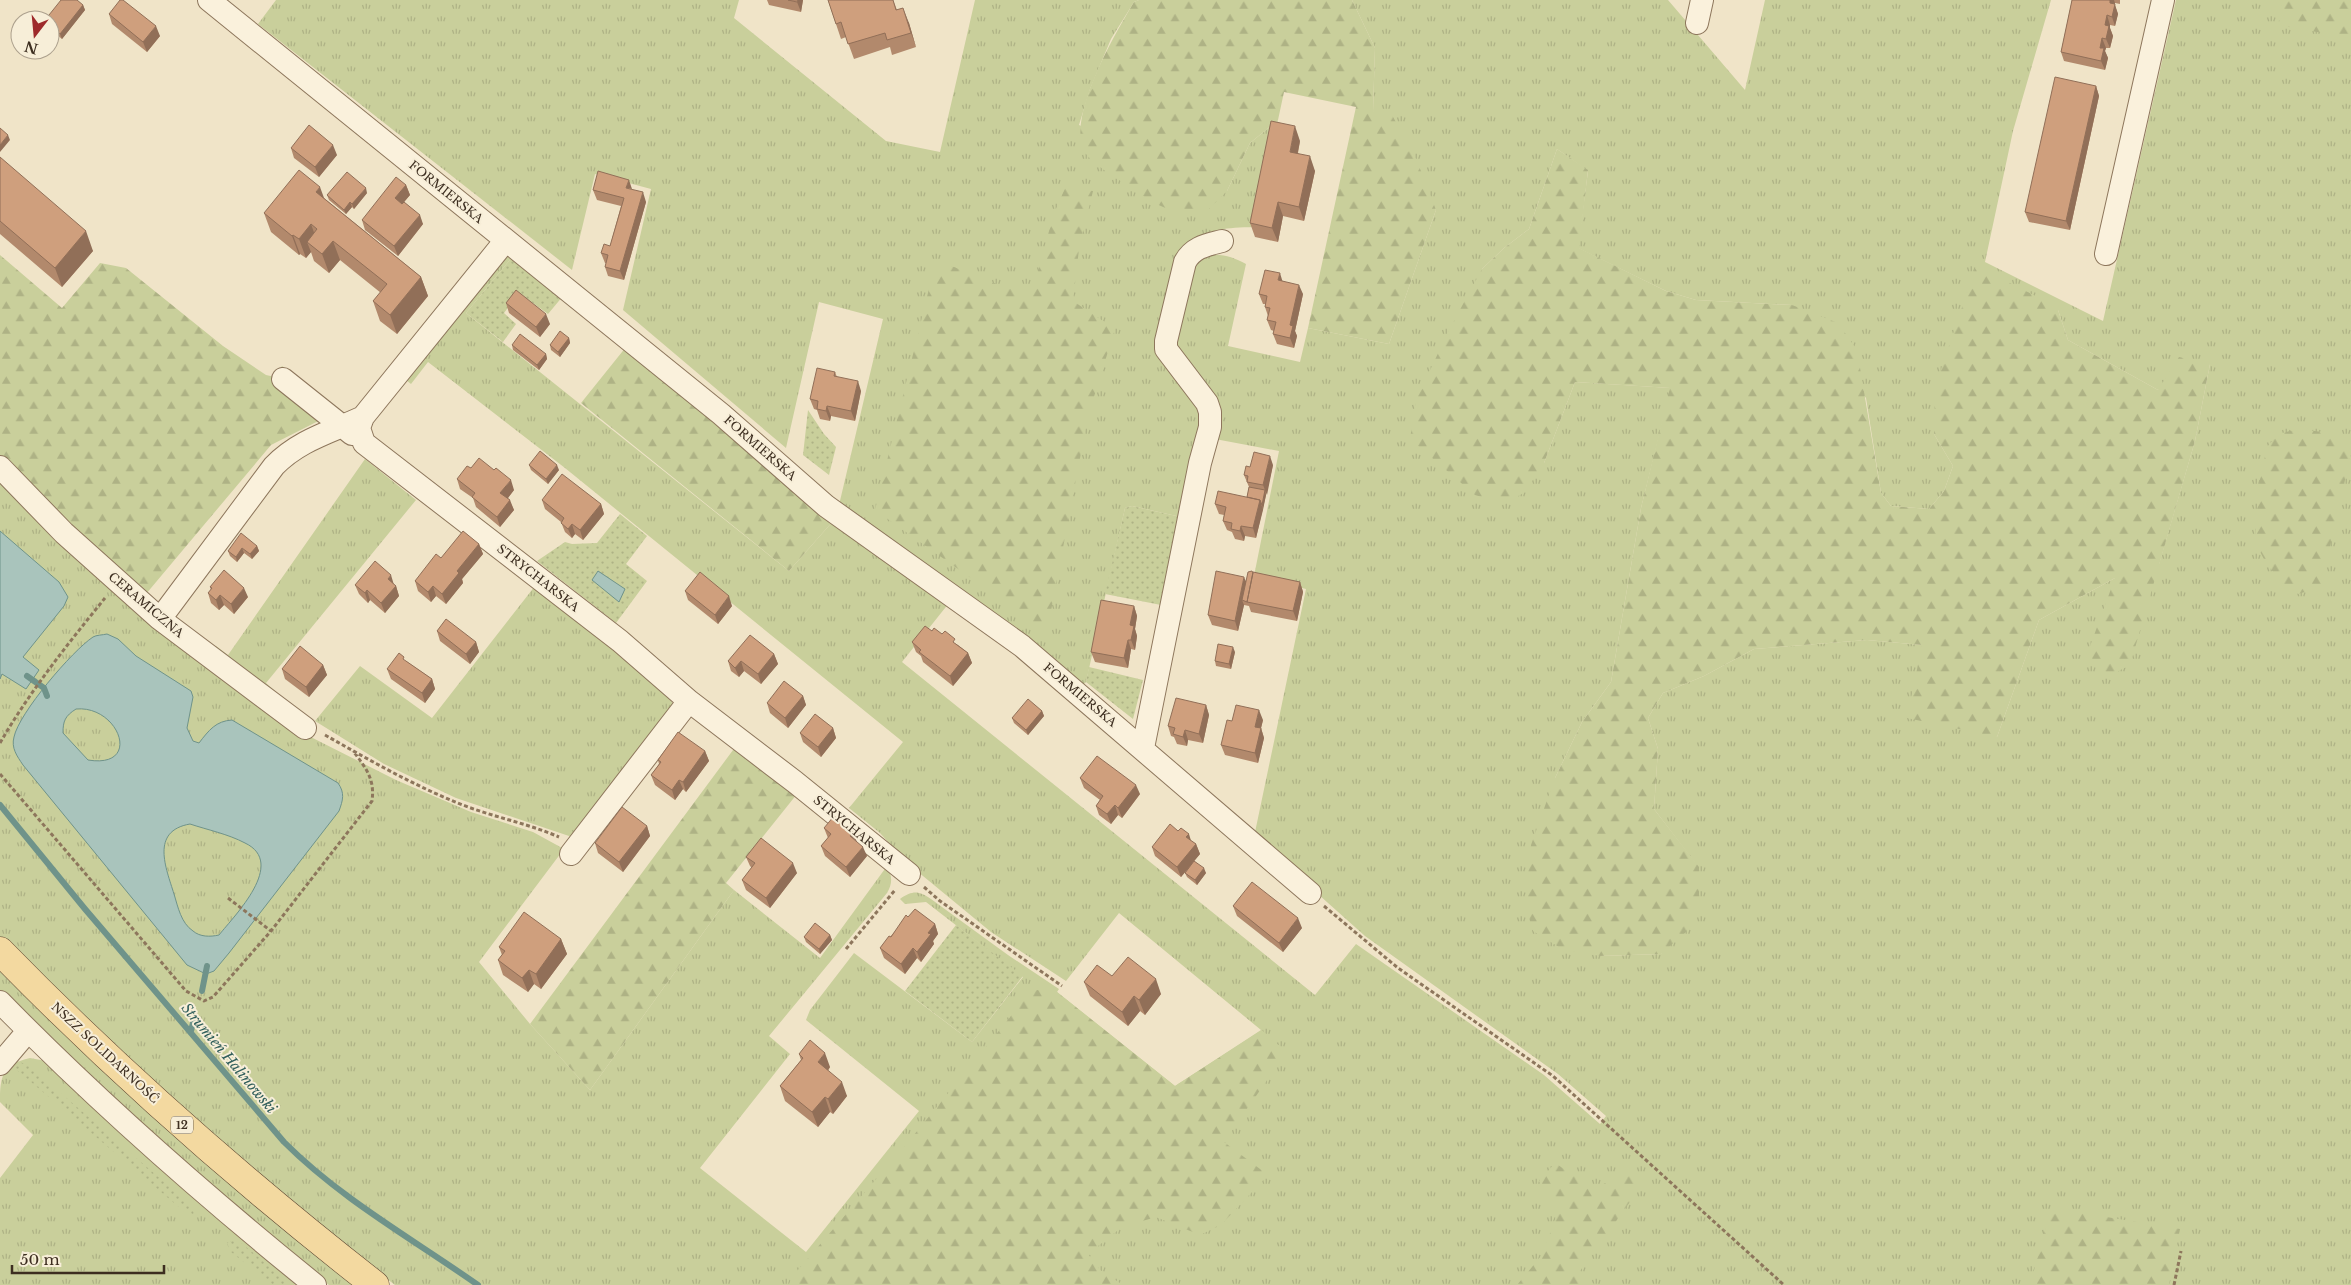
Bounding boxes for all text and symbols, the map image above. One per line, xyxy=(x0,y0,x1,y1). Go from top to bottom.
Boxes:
north arrow xyxy=(10,10,60,60)
text: N xyxy=(23,37,40,58)
street label: FORMIERSKA xyxy=(406,157,487,227)
street label: FORMIERSKA xyxy=(721,412,800,484)
street label: STRYCHARSKA xyxy=(494,541,583,615)
street label: CERAMICZNA xyxy=(106,569,188,641)
street label: FORMIERSKA xyxy=(1041,660,1121,730)
street label: STRYCHARSKA xyxy=(811,792,899,868)
street label: NSZZ SOLIDARNOŚĆ xyxy=(49,998,163,1106)
water label: Strumień Halinowski xyxy=(178,999,280,1117)
road number: 12 xyxy=(171,1116,193,1134)
scale bar xyxy=(12,1242,165,1274)
text: 50 m xyxy=(20,1250,60,1269)

